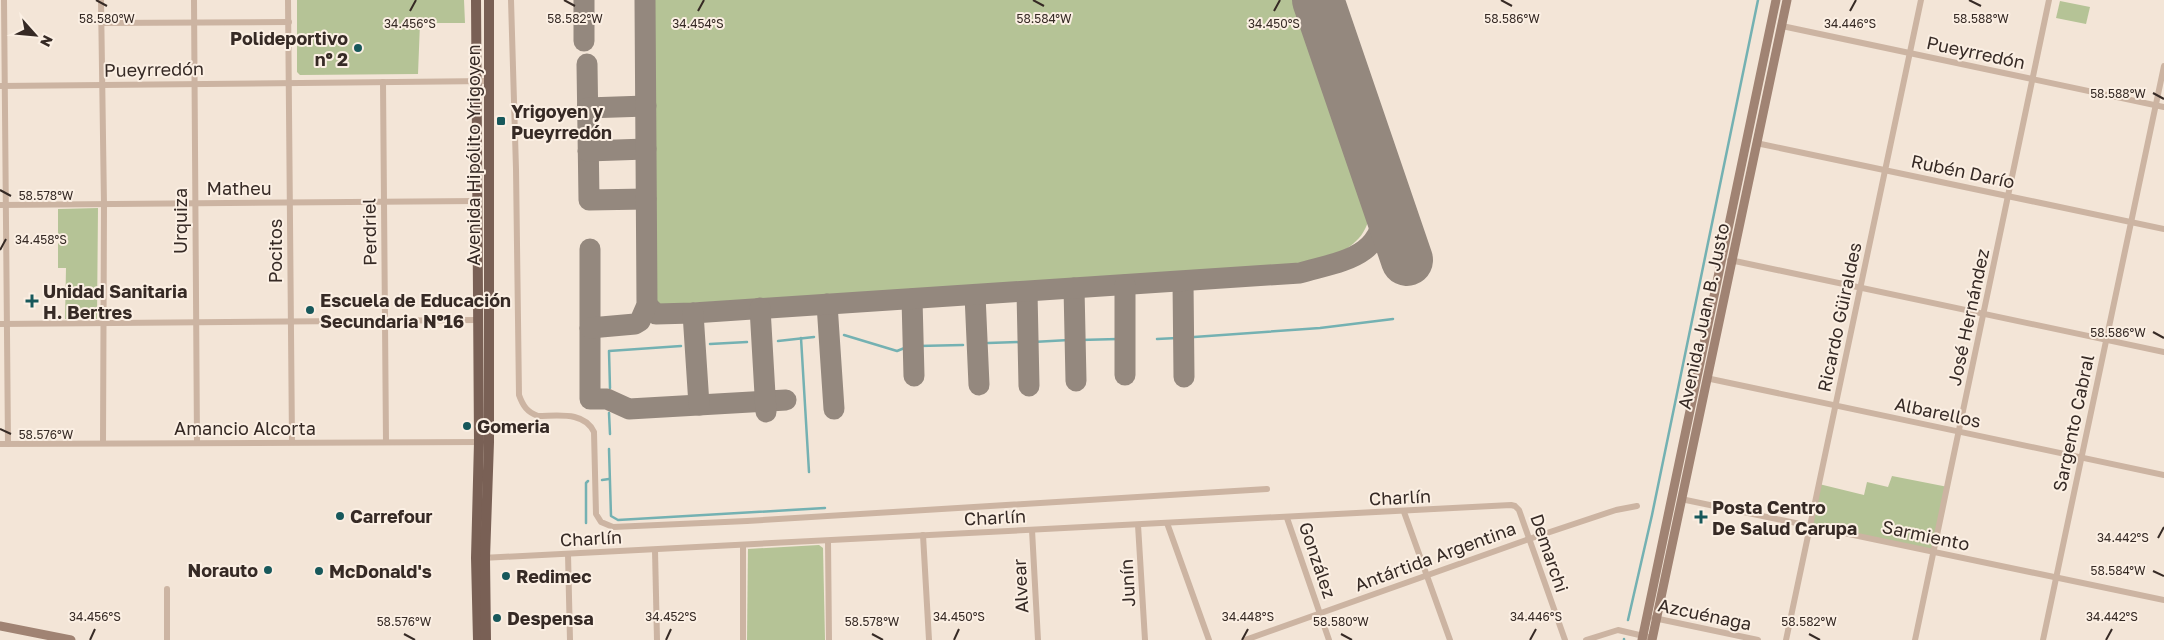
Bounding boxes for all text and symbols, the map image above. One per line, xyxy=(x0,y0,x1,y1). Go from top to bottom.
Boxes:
north arrow xyxy=(10,10,60,60)
text: 58.580°W xyxy=(79,11,135,26)
text: 58.582°W xyxy=(547,11,603,26)
text: 58.584°W xyxy=(1016,11,1072,26)
text: 58.586°W xyxy=(1484,11,1540,26)
text: 58.588°W xyxy=(1953,11,2009,26)
text: 34.456°S xyxy=(384,16,436,31)
text: 34.454°S xyxy=(672,16,724,31)
text: 34.450°S xyxy=(1248,16,1300,31)
text: 34.446°S xyxy=(1824,16,1876,31)
place label: Polideportivo nº 2 xyxy=(230,27,348,70)
street label: Pueyrredón xyxy=(1925,31,2027,73)
text: N xyxy=(37,33,57,50)
marker: Polideportivo nº 2 xyxy=(352,42,364,54)
street label: Avenida Hipólito Yrigoyen xyxy=(462,44,484,266)
street label: Pueyrredón xyxy=(104,57,204,81)
text: 58.588°W xyxy=(2090,86,2146,101)
place label: Yrigoyen y Pueyrredón xyxy=(511,100,612,143)
marker: Yrigoyen y Pueyrredón xyxy=(495,115,507,127)
street label: Rubén Darío xyxy=(1909,149,2017,193)
street label: Matheu xyxy=(206,177,272,199)
text: 58.578°W xyxy=(19,188,74,203)
street label: Urquiza xyxy=(169,188,191,254)
street label: Perdriel xyxy=(357,198,381,266)
street label: Pocitos xyxy=(264,219,286,283)
street label: Avenida Juan B. Justo xyxy=(1673,221,1733,411)
text: 34.458°S xyxy=(15,232,67,247)
street label: Ricardo Güiraldes xyxy=(1812,240,1866,394)
street label: José Hernández xyxy=(1943,247,1993,387)
place label: Unidad Sanitaria H. Bertres xyxy=(43,280,187,323)
place label: Escuela de Educación Secundaria Nº16 xyxy=(320,289,511,332)
marker: Unidad Sanitaria H. Bertres xyxy=(25,294,39,308)
marker: Escuela de Educación Secundaria Nº16 xyxy=(304,304,316,316)
text: 58.586°W xyxy=(2090,325,2146,340)
street label: Sargento Cabral xyxy=(2048,352,2098,494)
street label: Albarellos xyxy=(1893,392,1983,432)
place label: Gomeria xyxy=(477,415,550,437)
street label: Amancio Alcorta xyxy=(174,417,316,439)
marker: Gomeria xyxy=(461,420,473,432)
text: 58.576°W xyxy=(19,427,74,442)
street label: Charlín xyxy=(1368,484,1432,510)
place label: Posta Centro De Salud Carupa xyxy=(1712,496,1857,539)
street label: Charlín xyxy=(963,504,1027,530)
place label: Carrefour xyxy=(350,505,433,527)
marker: Carrefour xyxy=(334,510,346,522)
marker: Posta Centro De Salud Carupa xyxy=(1694,510,1708,524)
street label: Demarchi xyxy=(1526,511,1574,595)
street label: Sarmiento xyxy=(1880,515,1972,555)
street label: Antártida Argentina xyxy=(1351,517,1519,595)
street label: González xyxy=(1295,519,1341,601)
street label: Charlín xyxy=(559,525,623,551)
text: 34.442°S xyxy=(2097,530,2149,545)
street label: Alvear xyxy=(1008,558,1032,614)
place label: Norauto xyxy=(188,559,258,581)
street label: Junín xyxy=(1115,559,1139,607)
place label: McDonald's xyxy=(329,560,432,582)
text: 58.584°W xyxy=(2090,563,2146,578)
marker: Norauto xyxy=(262,564,274,576)
marker: McDonald's xyxy=(313,565,325,577)
place label: Redimec xyxy=(516,565,592,587)
marker: Redimec xyxy=(500,570,512,582)
street label: Azcuénaga xyxy=(1656,593,1754,635)
place label: Despensa xyxy=(507,607,594,629)
text: 34.456°S xyxy=(69,609,121,624)
text: 34.452°S xyxy=(645,609,697,624)
text: 34.450°S xyxy=(933,609,985,624)
text: 34.448°S xyxy=(1222,609,1274,624)
text: 34.446°S xyxy=(1510,609,1562,624)
text: 34.442°S xyxy=(2086,609,2138,624)
marker: Despensa xyxy=(491,612,503,624)
text: 58.576°W xyxy=(377,614,432,629)
text: 58.578°W xyxy=(845,614,900,629)
text: 58.580°W xyxy=(1313,614,1369,629)
text: 58.582°W xyxy=(1781,614,1837,629)

